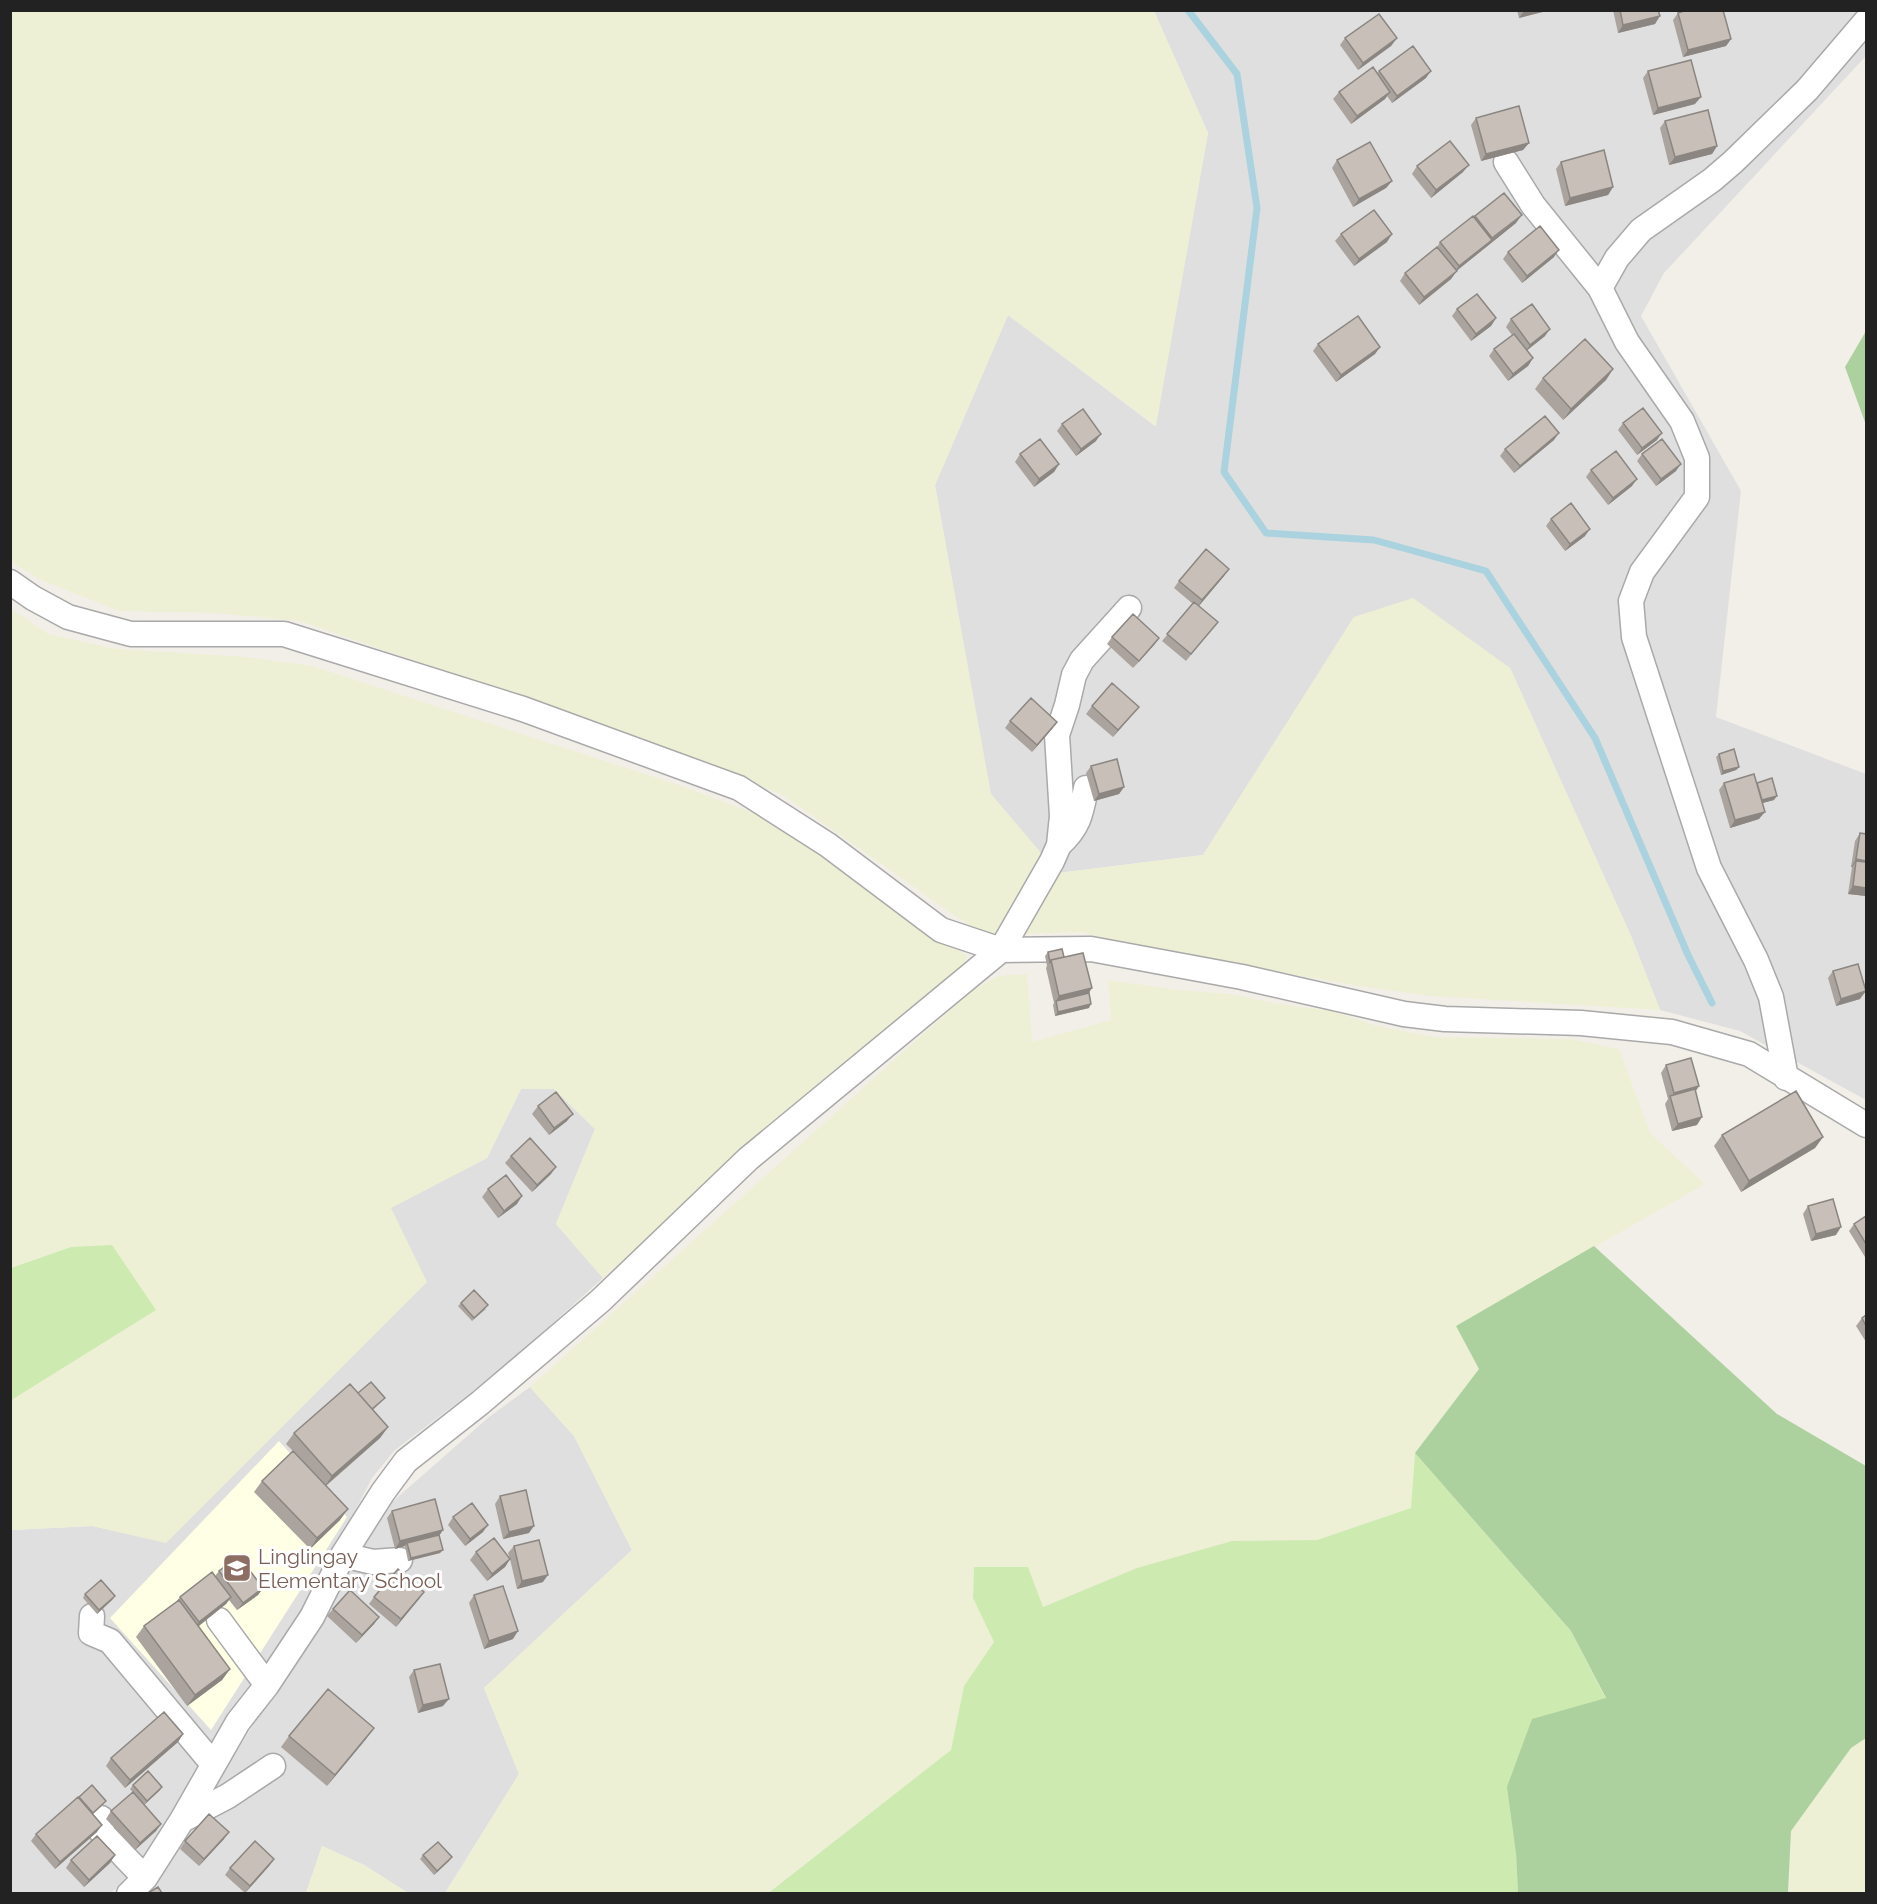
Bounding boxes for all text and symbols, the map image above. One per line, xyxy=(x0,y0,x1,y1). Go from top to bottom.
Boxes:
place label: Linglingay Elementary School xyxy=(258,1544,442,1593)
school or university icon: Linglingay Elementary School xyxy=(221,1552,253,1584)

